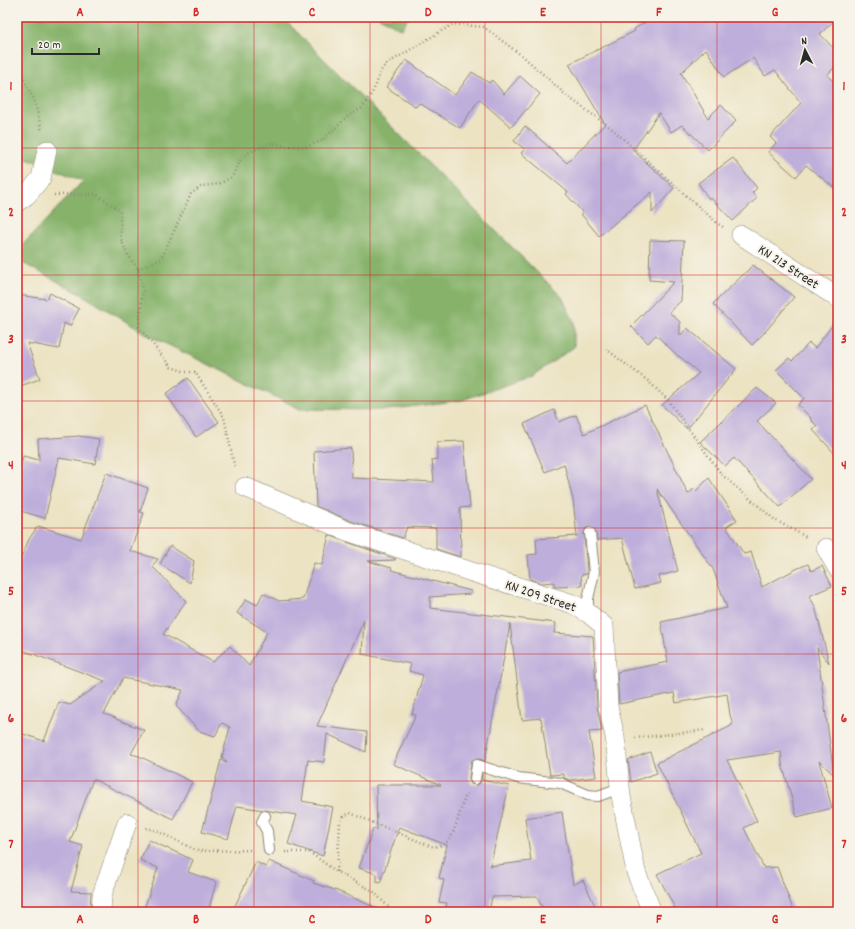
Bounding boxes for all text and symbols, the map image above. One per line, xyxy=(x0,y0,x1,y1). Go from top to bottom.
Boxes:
text: A xyxy=(76,4,84,23)
text: B xyxy=(193,4,199,23)
text: C xyxy=(309,4,316,23)
text: D xyxy=(425,4,432,23)
text: E xyxy=(540,4,547,23)
text: F xyxy=(656,4,662,23)
text: G xyxy=(772,4,779,23)
scale bar xyxy=(32,30,99,56)
north arrow xyxy=(785,30,825,70)
text: N xyxy=(801,34,808,50)
text: 20 m xyxy=(38,37,61,54)
text: 1 xyxy=(10,78,13,97)
text: 1 xyxy=(843,78,846,97)
text: 2 xyxy=(8,204,14,223)
text: 2 xyxy=(841,204,847,223)
street label: KN 213 Street xyxy=(753,240,822,295)
text: 3 xyxy=(8,331,14,350)
text: 3 xyxy=(841,331,847,350)
text: 4 xyxy=(8,457,14,476)
text: 4 xyxy=(841,457,847,476)
street label: KN 209 Street xyxy=(502,575,579,618)
text: 5 xyxy=(8,583,14,602)
text: 5 xyxy=(841,583,847,602)
text: 6 xyxy=(8,710,15,729)
text: 6 xyxy=(841,710,848,729)
text: 7 xyxy=(9,836,14,855)
text: 7 xyxy=(842,836,847,855)
text: A xyxy=(76,911,84,929)
text: B xyxy=(193,911,199,929)
text: C xyxy=(309,911,316,929)
text: D xyxy=(425,911,432,929)
text: E xyxy=(540,911,547,929)
text: F xyxy=(656,911,662,929)
text: G xyxy=(772,911,779,929)

